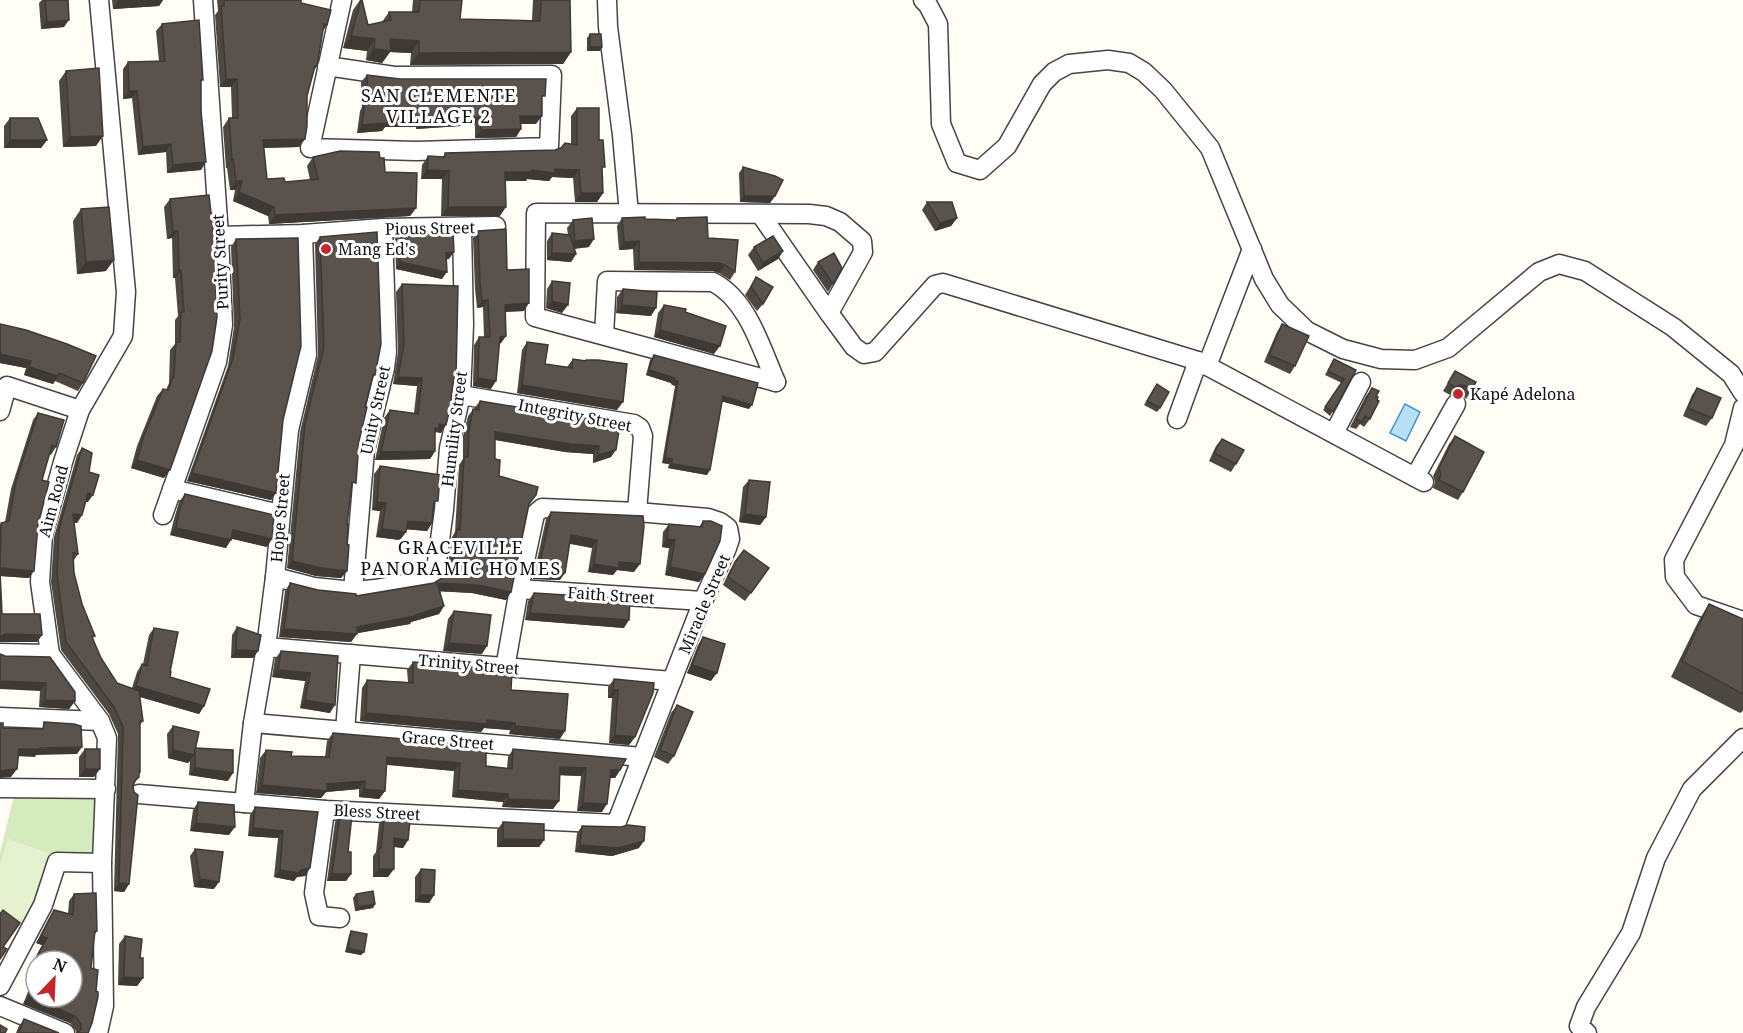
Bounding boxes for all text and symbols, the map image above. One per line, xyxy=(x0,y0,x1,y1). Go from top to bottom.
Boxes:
district label: SAN CLEMENTE VILLAGE 2 xyxy=(361,83,517,128)
street label: Purity Street xyxy=(206,213,233,310)
street label: Pious Street xyxy=(385,216,476,240)
place label: Mang Ed's xyxy=(338,238,416,260)
marker: Mang Ed's xyxy=(319,242,333,256)
street label: Unity Street xyxy=(355,363,395,456)
street label: Humility Street xyxy=(436,369,472,488)
place label: Kapé Adelona xyxy=(1470,383,1576,405)
marker: Kapé Adelona xyxy=(1451,387,1465,401)
street label: Integrity Street xyxy=(516,393,634,437)
street label: Aim Road xyxy=(33,462,73,540)
street label: Hope Street xyxy=(265,472,295,563)
district label: GRACEVILLE PANORAMIC HOMES xyxy=(360,535,562,580)
street label: Miracle Street xyxy=(673,550,735,657)
street label: Faith Street xyxy=(567,581,656,609)
street label: Trinity Street xyxy=(418,649,521,679)
street label: Grace Street xyxy=(401,725,496,755)
street label: Bless Street xyxy=(333,799,421,825)
north arrow xyxy=(24,949,84,1009)
text: N xyxy=(50,953,70,978)

